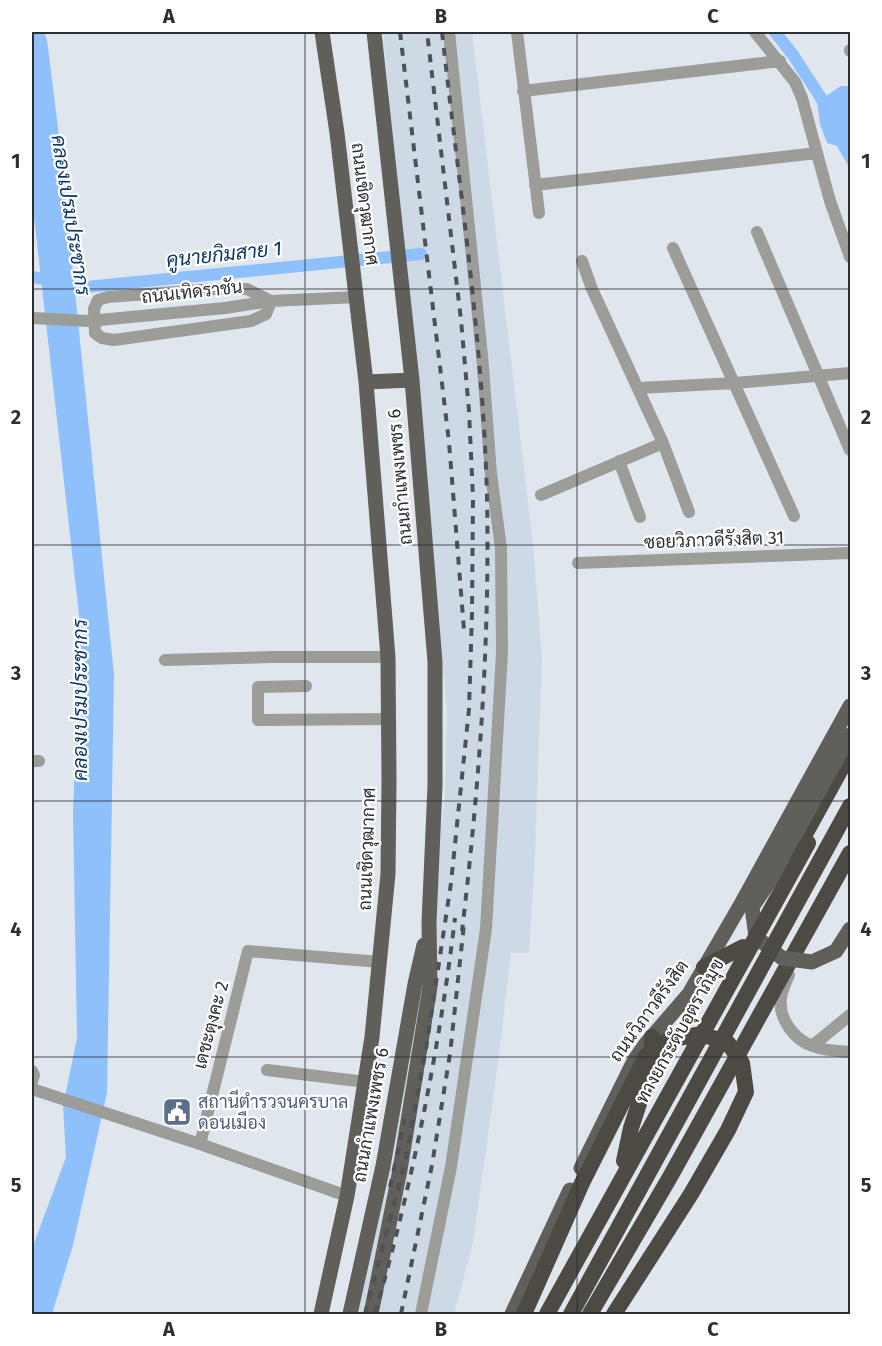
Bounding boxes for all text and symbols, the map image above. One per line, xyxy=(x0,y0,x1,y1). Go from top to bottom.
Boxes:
text: A xyxy=(162,4,176,28)
text: B xyxy=(435,4,447,28)
text: C xyxy=(707,4,719,28)
water label: คลองเปรมประชากร xyxy=(46,133,96,298)
street label: ถนนเชิดวุฒากาศ xyxy=(346,141,383,267)
text: 1 xyxy=(11,149,21,173)
text: 1 xyxy=(861,149,871,173)
water label: คูนายกิมสาย 1 xyxy=(165,236,283,275)
street label: ถนนเทิดราชัน xyxy=(140,276,244,308)
text: 2 xyxy=(11,405,21,429)
text: 2 xyxy=(861,405,871,429)
street label: ถนนกำแพงเพชร 6 xyxy=(383,408,417,546)
street label: ซอยวิภาวดีรังสิต 31 xyxy=(643,525,784,553)
water label: คลองเปรมประชากร xyxy=(68,618,92,781)
text: 3 xyxy=(10,661,21,685)
text: 3 xyxy=(860,661,871,685)
street label: ถนนเชิดวุฒากาศ xyxy=(354,787,381,911)
text: 4 xyxy=(10,917,22,941)
text: 4 xyxy=(860,917,872,941)
street label: ถนนวิภาวดีรังสิต xyxy=(603,955,693,1066)
street label: ทางยกระดับอุตราภิมุข xyxy=(631,955,730,1108)
street label: เดชะตุงคะ 2 xyxy=(189,979,234,1072)
street label: ถนนกำแพงเพชร 6 xyxy=(348,1046,394,1184)
place label: สถานีตำรวจนครบาล ดอนเมือง xyxy=(198,1089,349,1134)
public building icon: สถานีตำรวจนครบาล ดอนเมือง xyxy=(161,1096,193,1128)
text: 5 xyxy=(11,1173,22,1197)
text: 5 xyxy=(861,1173,872,1197)
text: A xyxy=(162,1317,176,1341)
text: B xyxy=(435,1317,447,1341)
text: C xyxy=(707,1317,719,1341)

